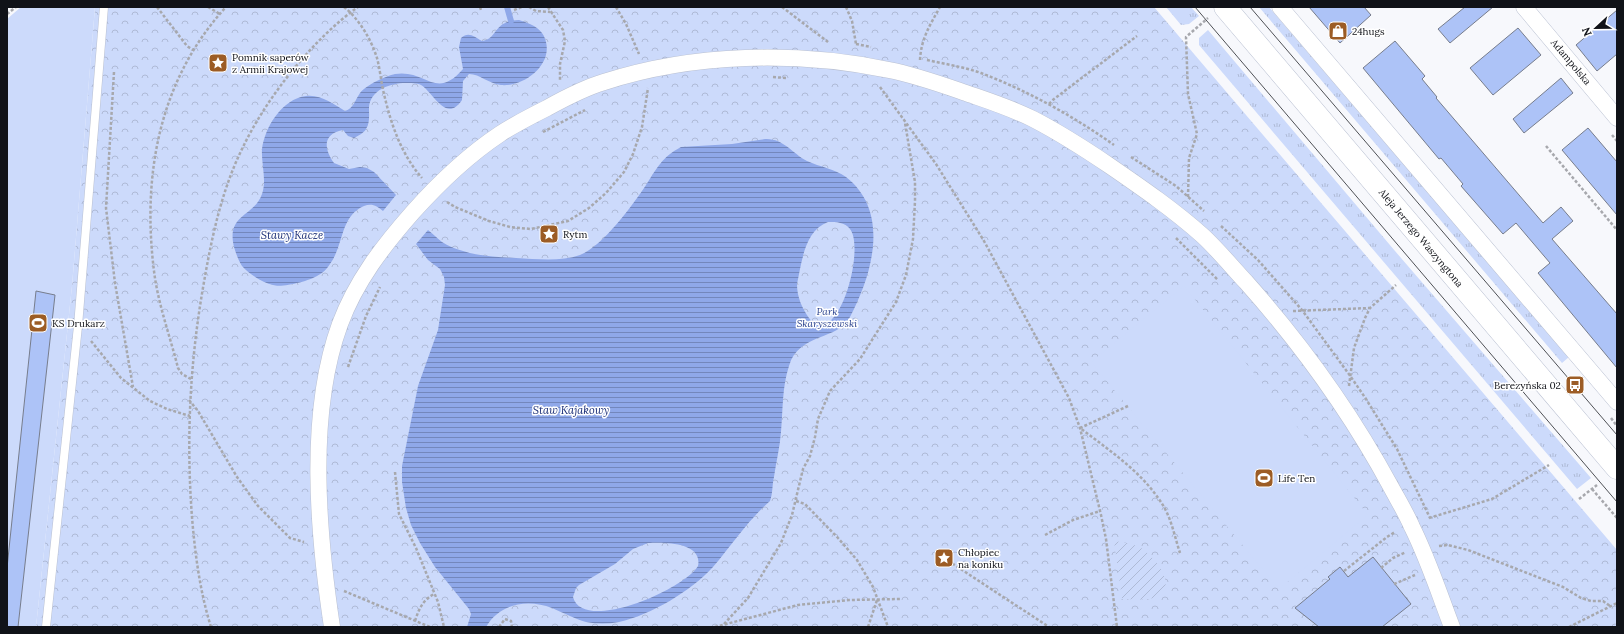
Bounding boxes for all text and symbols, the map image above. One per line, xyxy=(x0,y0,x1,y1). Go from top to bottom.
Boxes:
north arrow xyxy=(1576,8,1616,48)
shop icon: 24hugs xyxy=(1327,20,1349,42)
place label: 24hugs xyxy=(1352,25,1385,38)
text: N xyxy=(1578,25,1595,38)
street label: Adampolska xyxy=(1547,36,1594,88)
place label: Pomnik saperów z Armii Krajowej xyxy=(232,51,309,76)
place icon: Pomnik saperów z Armii Krajowej xyxy=(207,52,229,74)
street label: Aleja Jerzego Waszyngtona xyxy=(1375,185,1466,290)
place icon: Rytm xyxy=(538,223,560,245)
water label: Stawy Kacze xyxy=(261,228,323,242)
place label: Rytm xyxy=(563,228,587,241)
park label: Park Skaryszewski xyxy=(797,305,858,330)
sports icon: KS Drukarz xyxy=(27,312,49,334)
place label: KS Drukarz xyxy=(52,317,105,330)
bus stop icon: Berezyńska 02 xyxy=(1564,374,1586,396)
place label: Berezyńska 02 xyxy=(1494,379,1561,392)
water label: Staw Kajakowy xyxy=(533,403,609,417)
sports icon: Life Ten xyxy=(1253,467,1275,489)
place label: Life Ten xyxy=(1278,472,1315,485)
place label: Chłopiec na koniku xyxy=(958,546,1003,571)
place icon: Chłopiec na koniku xyxy=(933,547,955,569)

